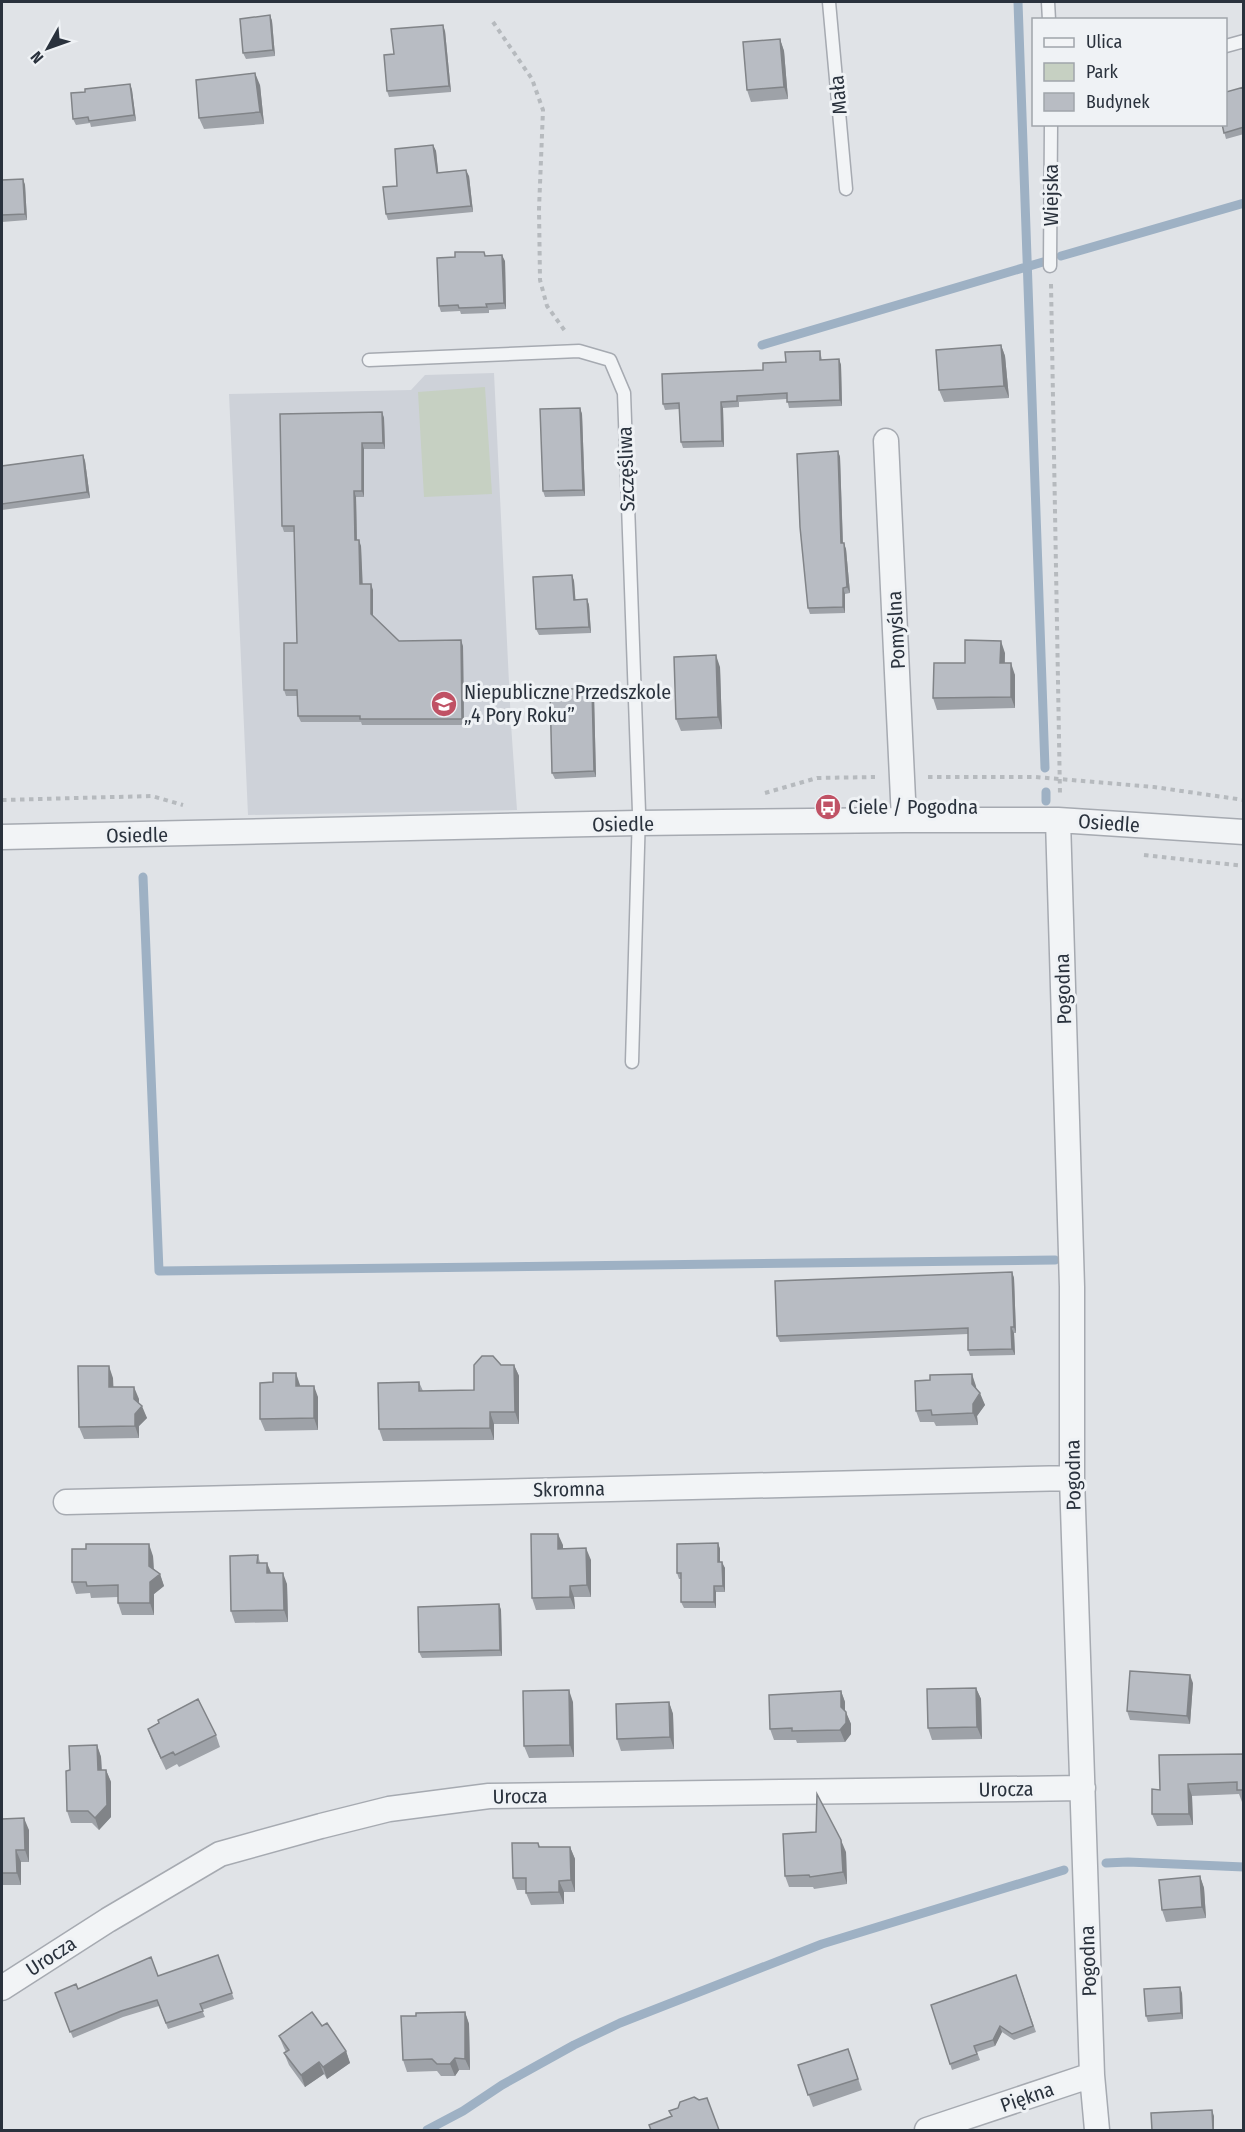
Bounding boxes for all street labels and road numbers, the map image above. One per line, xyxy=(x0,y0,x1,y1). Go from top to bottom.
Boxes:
street label: Mała xyxy=(824,74,852,116)
street label: Wiejska xyxy=(1039,164,1063,226)
street label: Szczęśliwa xyxy=(613,426,639,512)
street label: Pomyślna xyxy=(882,590,910,670)
street label: Osiedle xyxy=(1077,809,1141,837)
street label: Osiedle xyxy=(592,811,654,837)
street label: Osiedle xyxy=(106,822,168,848)
street label: Pogodna xyxy=(1050,953,1076,1025)
street label: Pogodna xyxy=(1060,1439,1086,1511)
street label: Skromna xyxy=(533,1476,605,1502)
street label: Urocza xyxy=(978,1777,1034,1801)
street label: Urocza xyxy=(492,1784,548,1808)
street label: Pogodna xyxy=(1075,1925,1101,1997)
street label: Urocza xyxy=(22,1931,80,1981)
street label: Piękna xyxy=(997,2077,1057,2117)

